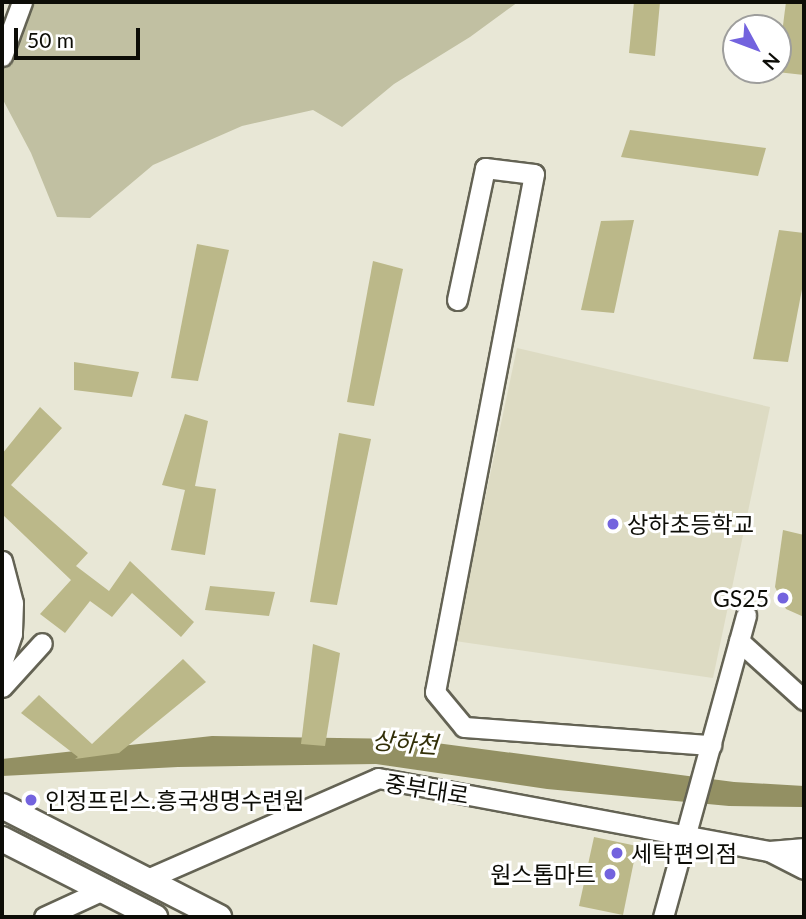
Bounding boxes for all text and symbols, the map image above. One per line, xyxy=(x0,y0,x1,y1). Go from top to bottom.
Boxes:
scale bar xyxy=(18,14,144,58)
north arrow xyxy=(722,14,792,84)
text: 50 m xyxy=(27,27,74,52)
text: N xyxy=(758,49,785,75)
place label: 상하초등학교 xyxy=(627,510,754,538)
marker: 상하초등학교 xyxy=(605,516,621,532)
place label: GS25 xyxy=(713,584,769,612)
marker: GS25 xyxy=(775,590,791,606)
water label: 상하천 xyxy=(371,725,439,759)
street label: 중부대로 xyxy=(383,769,471,809)
place label: 인정프린스.흥국생명수련원 xyxy=(45,786,304,814)
marker: 인정프린스.흥국생명수련원 xyxy=(23,792,39,808)
place label: 세탁편의점 xyxy=(631,839,737,867)
marker: 세탁편의점 xyxy=(609,845,625,861)
place label: 원스톱마트 xyxy=(490,860,596,888)
marker: 원스톱마트 xyxy=(602,866,618,882)

